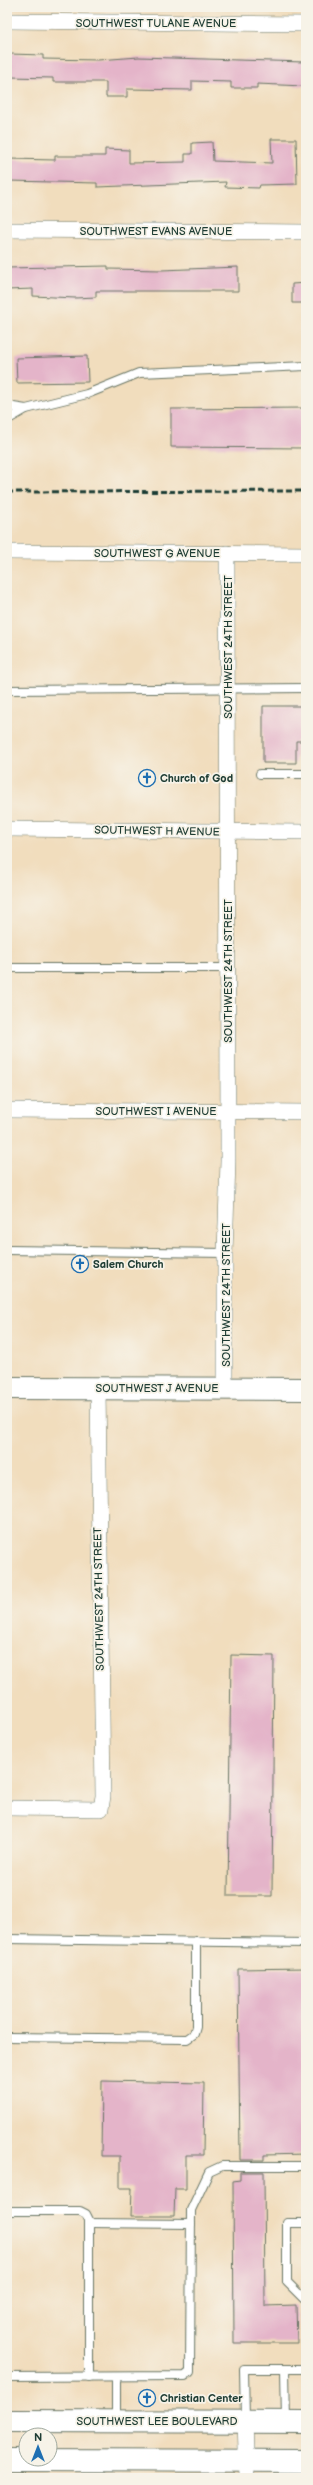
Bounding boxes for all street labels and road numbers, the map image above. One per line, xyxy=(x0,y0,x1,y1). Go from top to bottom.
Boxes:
street label: SOUTHWEST TULANE AVENUE xyxy=(76,17,236,30)
street label: SOUTHWEST EVANS AVENUE xyxy=(80,225,232,238)
street label: SOUTHWEST G AVENUE xyxy=(94,547,220,560)
street label: SOUTHWEST 24TH STREET xyxy=(222,575,235,719)
street label: SOUTHWEST H AVENUE xyxy=(94,823,220,839)
street label: SOUTHWEST 24TH STREET xyxy=(222,899,235,1043)
street label: SOUTHWEST I AVENUE xyxy=(96,1105,216,1118)
street label: SOUTHWEST 24TH STREET xyxy=(220,1223,233,1367)
street label: SOUTHWEST J AVENUE xyxy=(96,1382,218,1395)
street label: SOUTHWEST 24TH STREET xyxy=(91,1527,107,1671)
street label: SOUTHWEST LEE BOULEVARD xyxy=(77,2415,237,2428)

